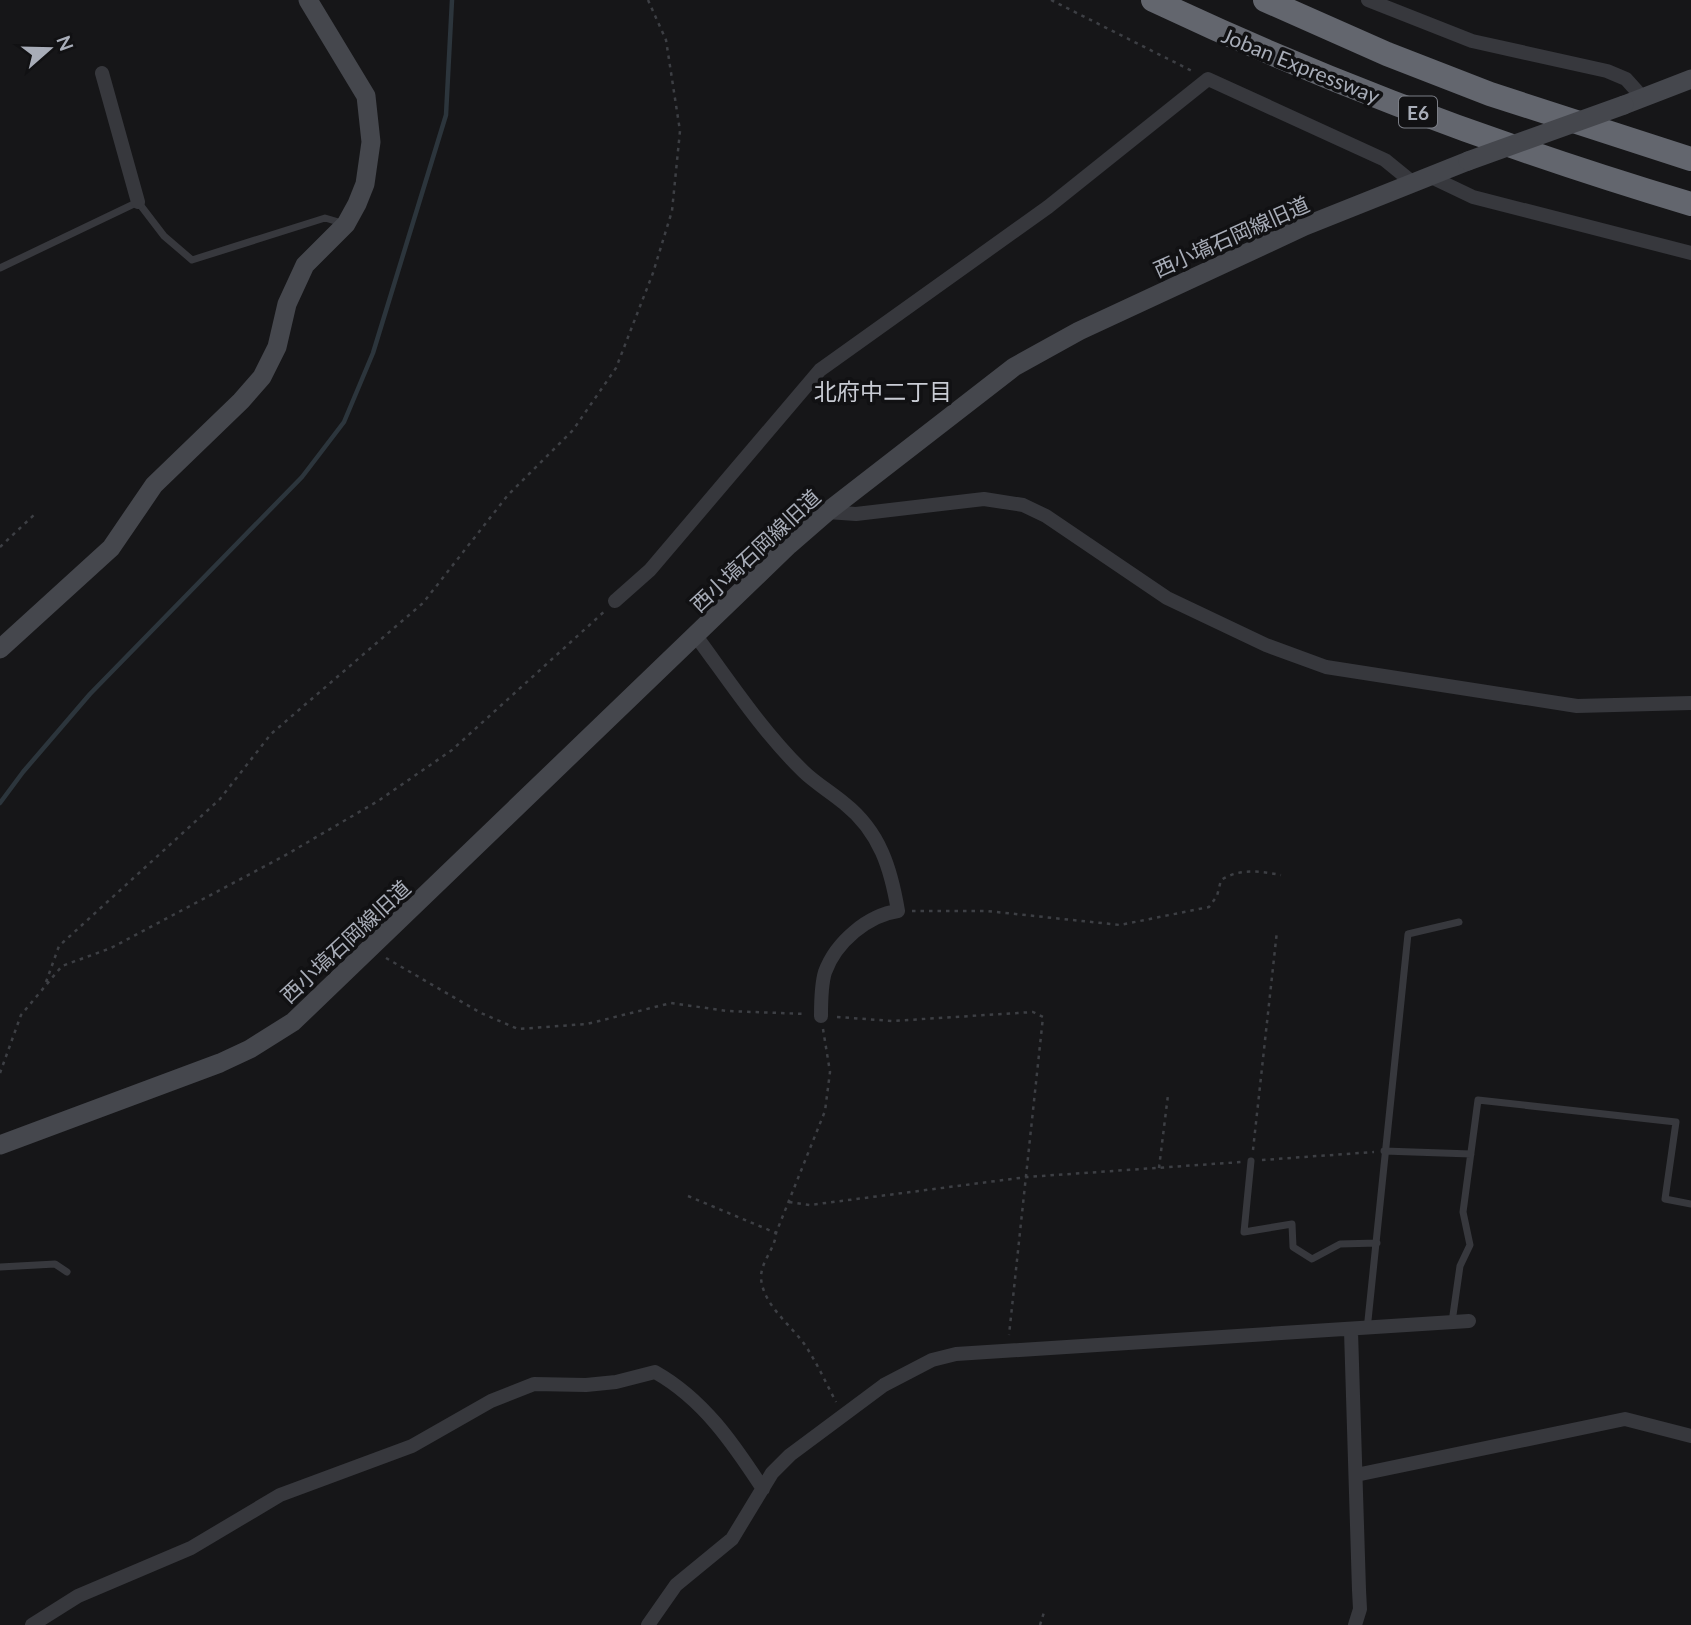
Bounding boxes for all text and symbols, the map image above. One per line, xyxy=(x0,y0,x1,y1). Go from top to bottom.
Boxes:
north arrow xyxy=(14,14,84,84)
street label: Joban Expressway xyxy=(1218,22,1384,108)
text: N xyxy=(52,32,79,54)
road number: E6 xyxy=(1399,96,1437,128)
street label: 西小塙石岡線旧道 xyxy=(1149,190,1313,282)
district label: 北府中二丁目 xyxy=(814,377,952,405)
street label: 西小塙石岡線旧道 xyxy=(685,484,825,616)
street label: 西小塙石岡線旧道 xyxy=(275,875,415,1007)

